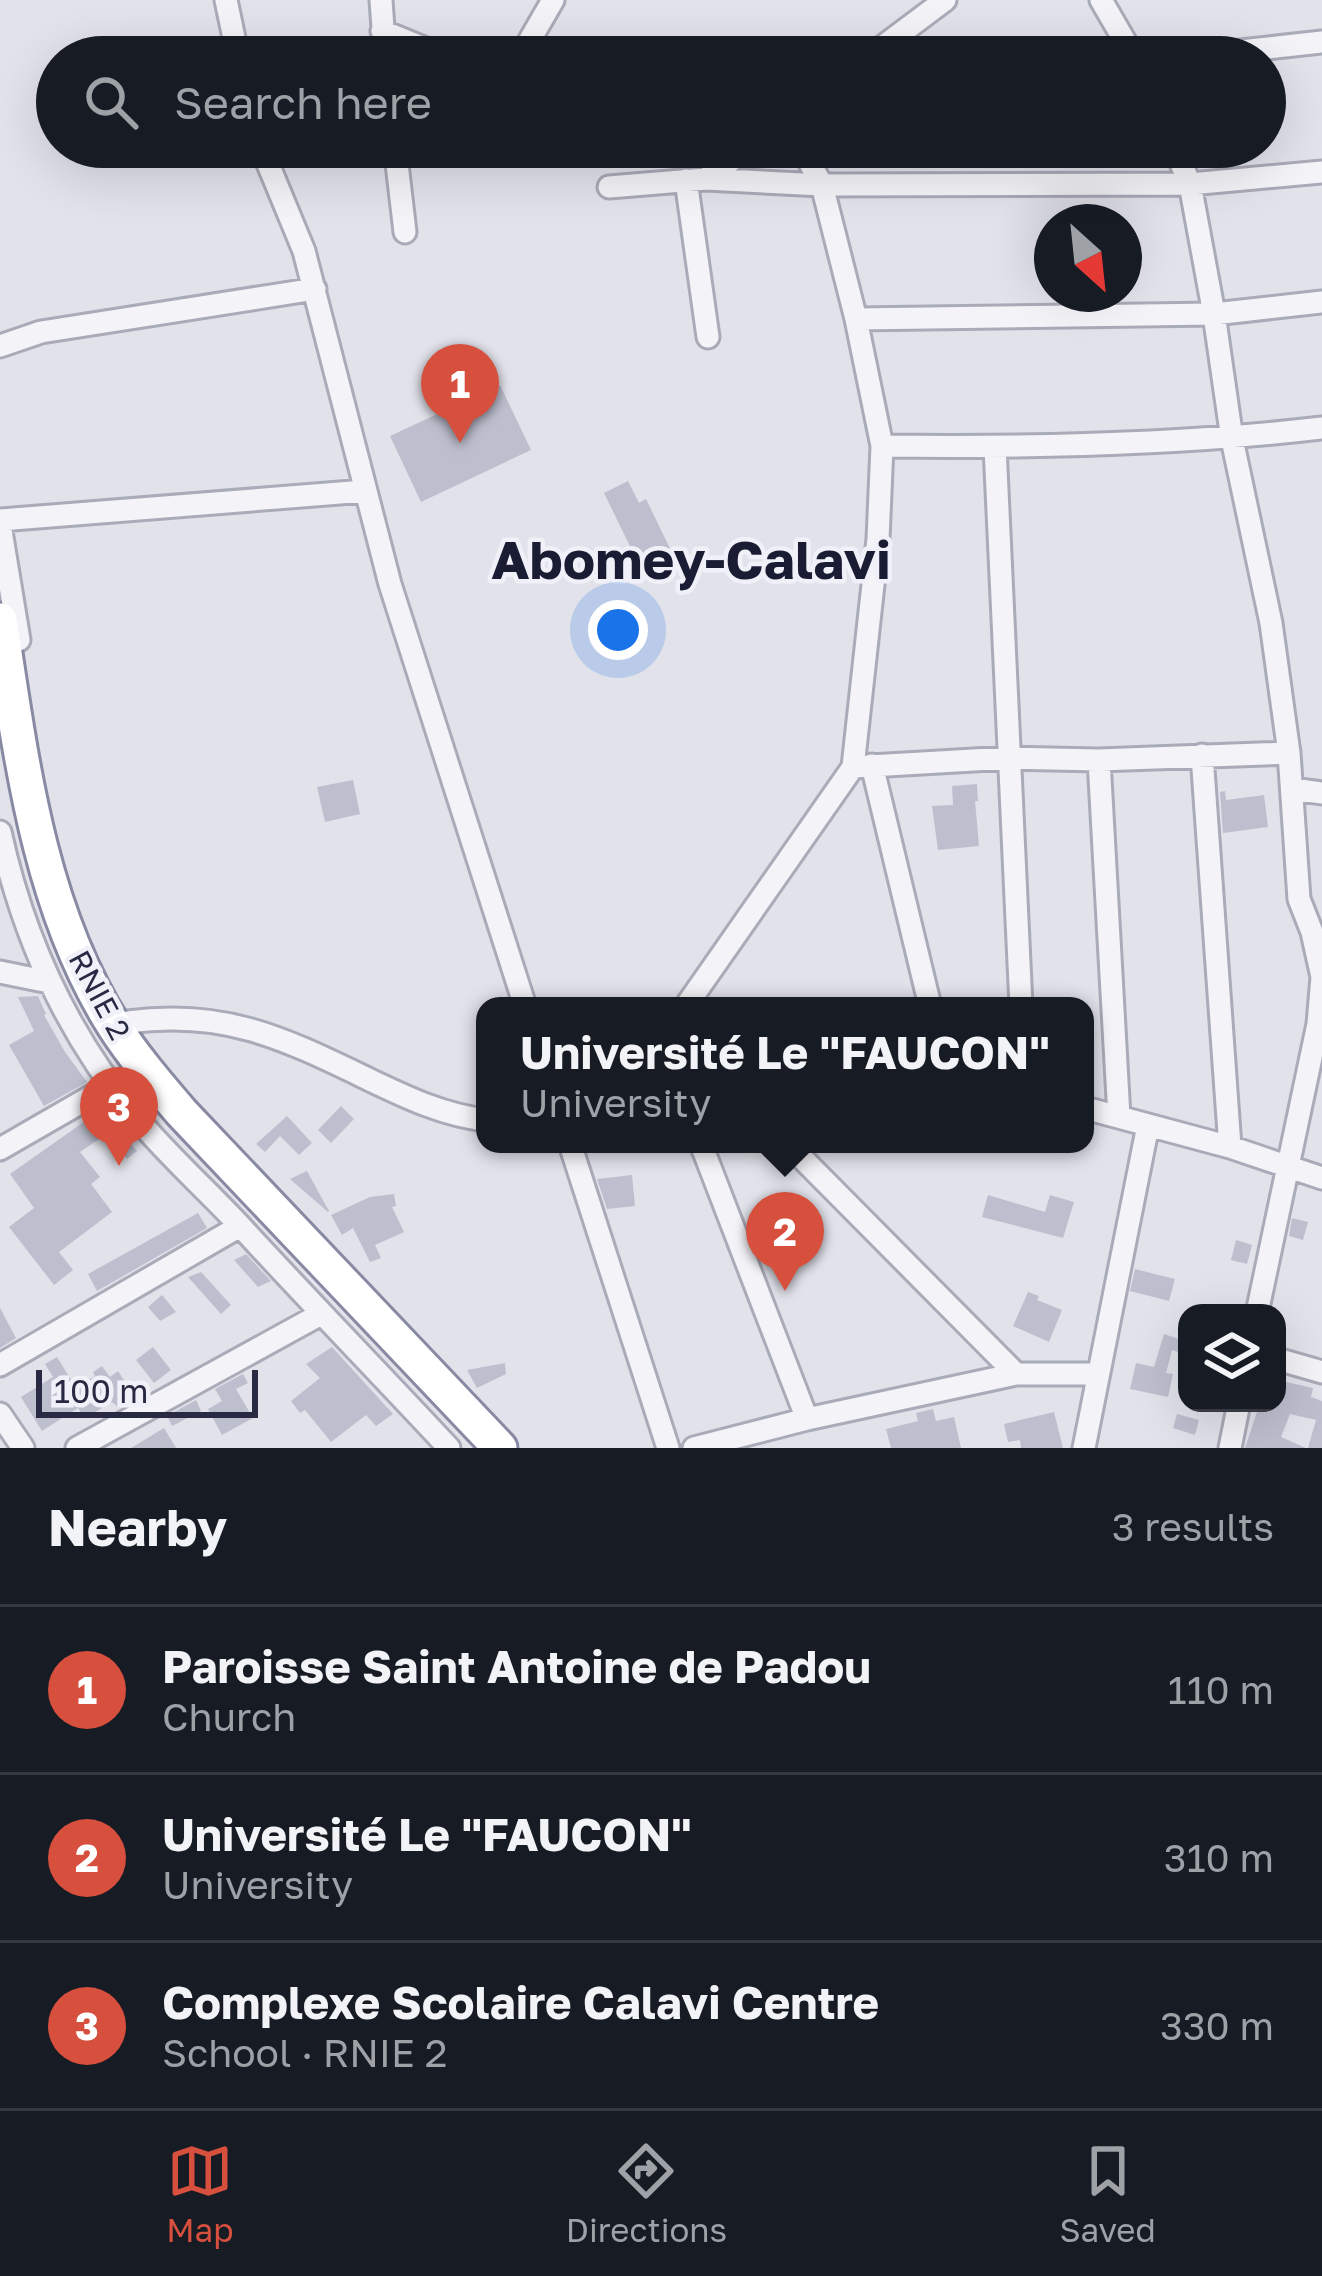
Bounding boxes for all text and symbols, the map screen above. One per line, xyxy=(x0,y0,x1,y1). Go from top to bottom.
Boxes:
search box xyxy=(36,36,1286,168)
icon: search xyxy=(78,69,144,135)
text: Search here xyxy=(174,75,432,129)
north arrow xyxy=(1034,204,1142,312)
pin: 1 xyxy=(421,344,499,443)
district label: Abomey-Calavi xyxy=(491,526,891,591)
your location xyxy=(588,600,648,660)
street label: RNIE 2 xyxy=(62,944,138,1046)
popup xyxy=(476,997,1094,1153)
text: Université Le "FAUCON" xyxy=(520,1025,1050,1079)
pin: 3 xyxy=(80,1067,158,1166)
text: University xyxy=(520,1079,711,1126)
pin: 2 xyxy=(746,1192,824,1291)
map controls xyxy=(1178,1304,1286,1412)
button: layers xyxy=(1178,1304,1286,1412)
scale bar xyxy=(36,1364,258,1417)
text: 100 m xyxy=(54,1371,148,1410)
text: Nearby xyxy=(48,1496,227,1557)
text: 3 results xyxy=(1112,1503,1274,1550)
text: Paroisse Saint Antoine de Padou xyxy=(162,1639,871,1693)
text: 1 xyxy=(77,1666,97,1713)
text: 110 m xyxy=(1168,1666,1274,1713)
text: Church xyxy=(162,1693,296,1740)
text: Université Le "FAUCON" xyxy=(162,1807,692,1861)
text: 2 xyxy=(75,1834,99,1881)
text: 310 m xyxy=(1164,1834,1274,1881)
text: University xyxy=(162,1861,353,1908)
text: Complexe Scolaire Calavi Centre xyxy=(162,1975,879,2029)
text: 3 xyxy=(75,2002,99,2049)
text: 330 m xyxy=(1160,2002,1274,2049)
text: School · RNIE 2 xyxy=(162,2029,447,2076)
tab: Map xyxy=(166,2138,234,2249)
tab: Directions xyxy=(566,2138,727,2249)
tab: Saved xyxy=(1059,2138,1156,2249)

